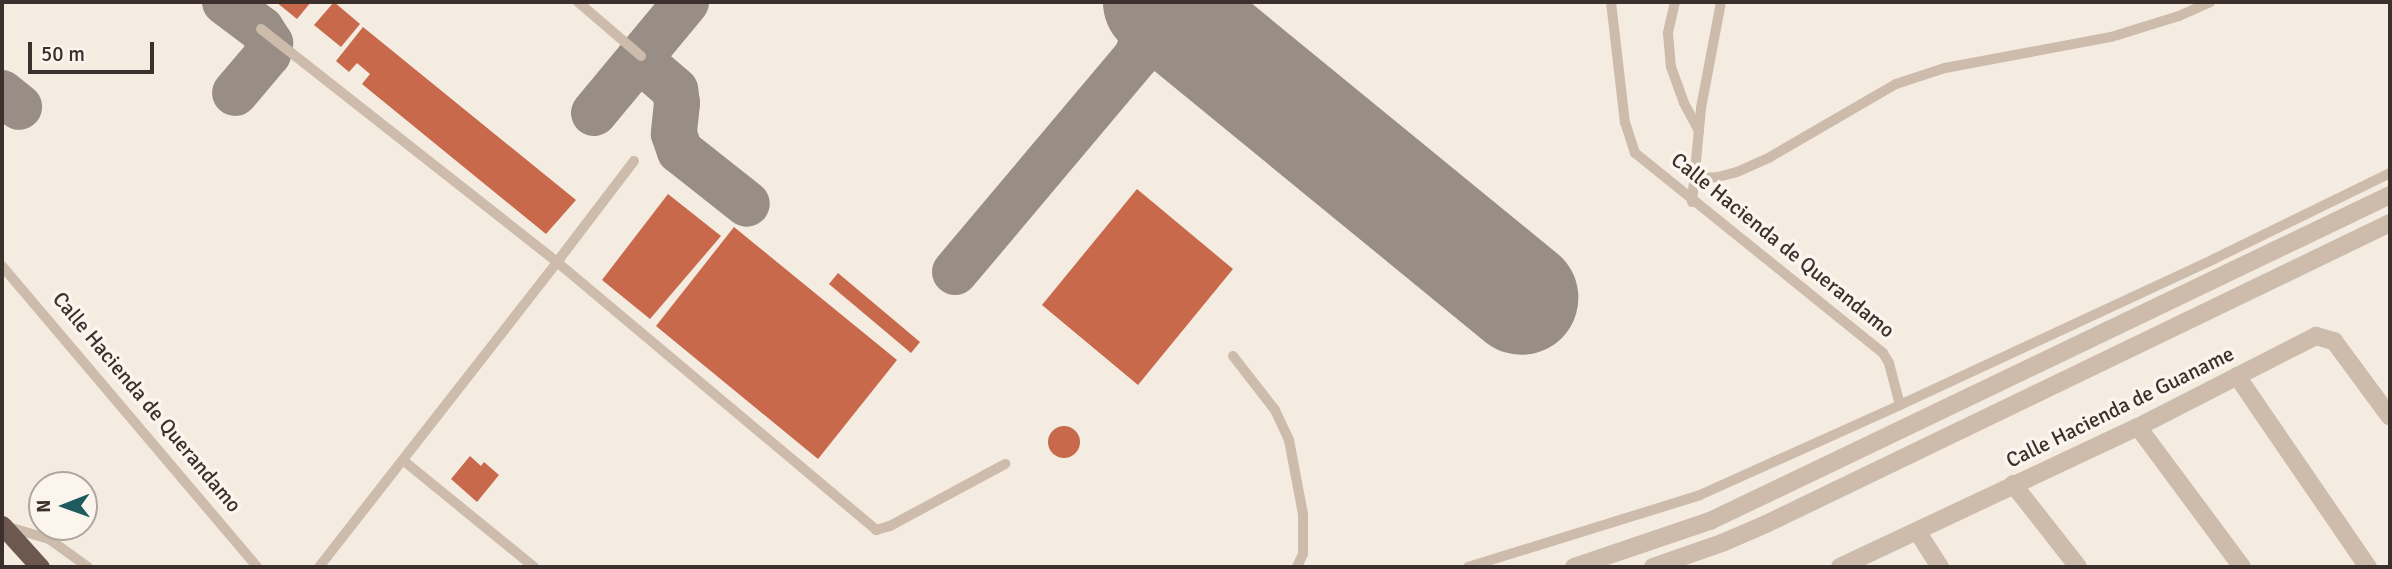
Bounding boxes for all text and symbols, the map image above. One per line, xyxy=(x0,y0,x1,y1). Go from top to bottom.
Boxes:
scale bar xyxy=(32,28,158,72)
text: 50 m xyxy=(41,41,85,67)
street label: Calle Hacienda de Querandamo xyxy=(1666,147,1900,343)
street label: Calle Hacienda de Querandamo xyxy=(47,287,247,517)
street label: Calle Hacienda de Guaname xyxy=(2002,341,2238,473)
north arrow xyxy=(28,471,98,541)
text: N xyxy=(32,500,56,513)

